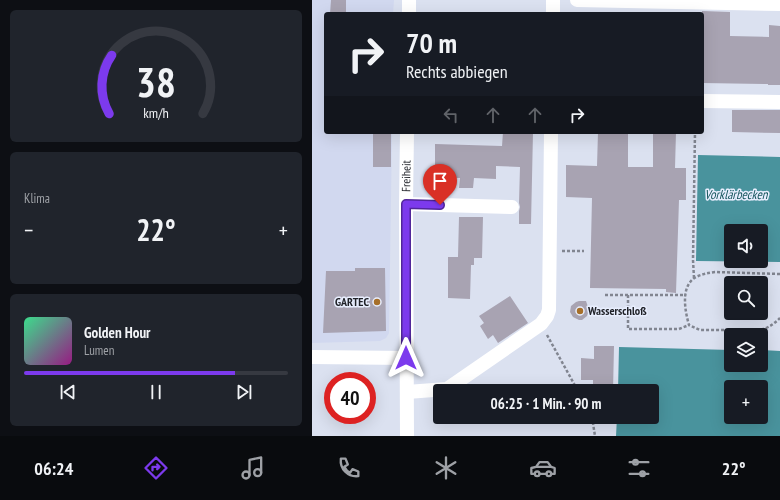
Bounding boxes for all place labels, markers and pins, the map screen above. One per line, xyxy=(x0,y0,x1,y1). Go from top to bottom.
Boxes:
pin xyxy=(423,164,457,205)
place label: GARTEC xyxy=(335,294,370,309)
marker: GARTEC xyxy=(372,297,382,307)
place label: Wasserschloß xyxy=(587,303,647,318)
marker: Wasserschloß xyxy=(575,306,585,316)

